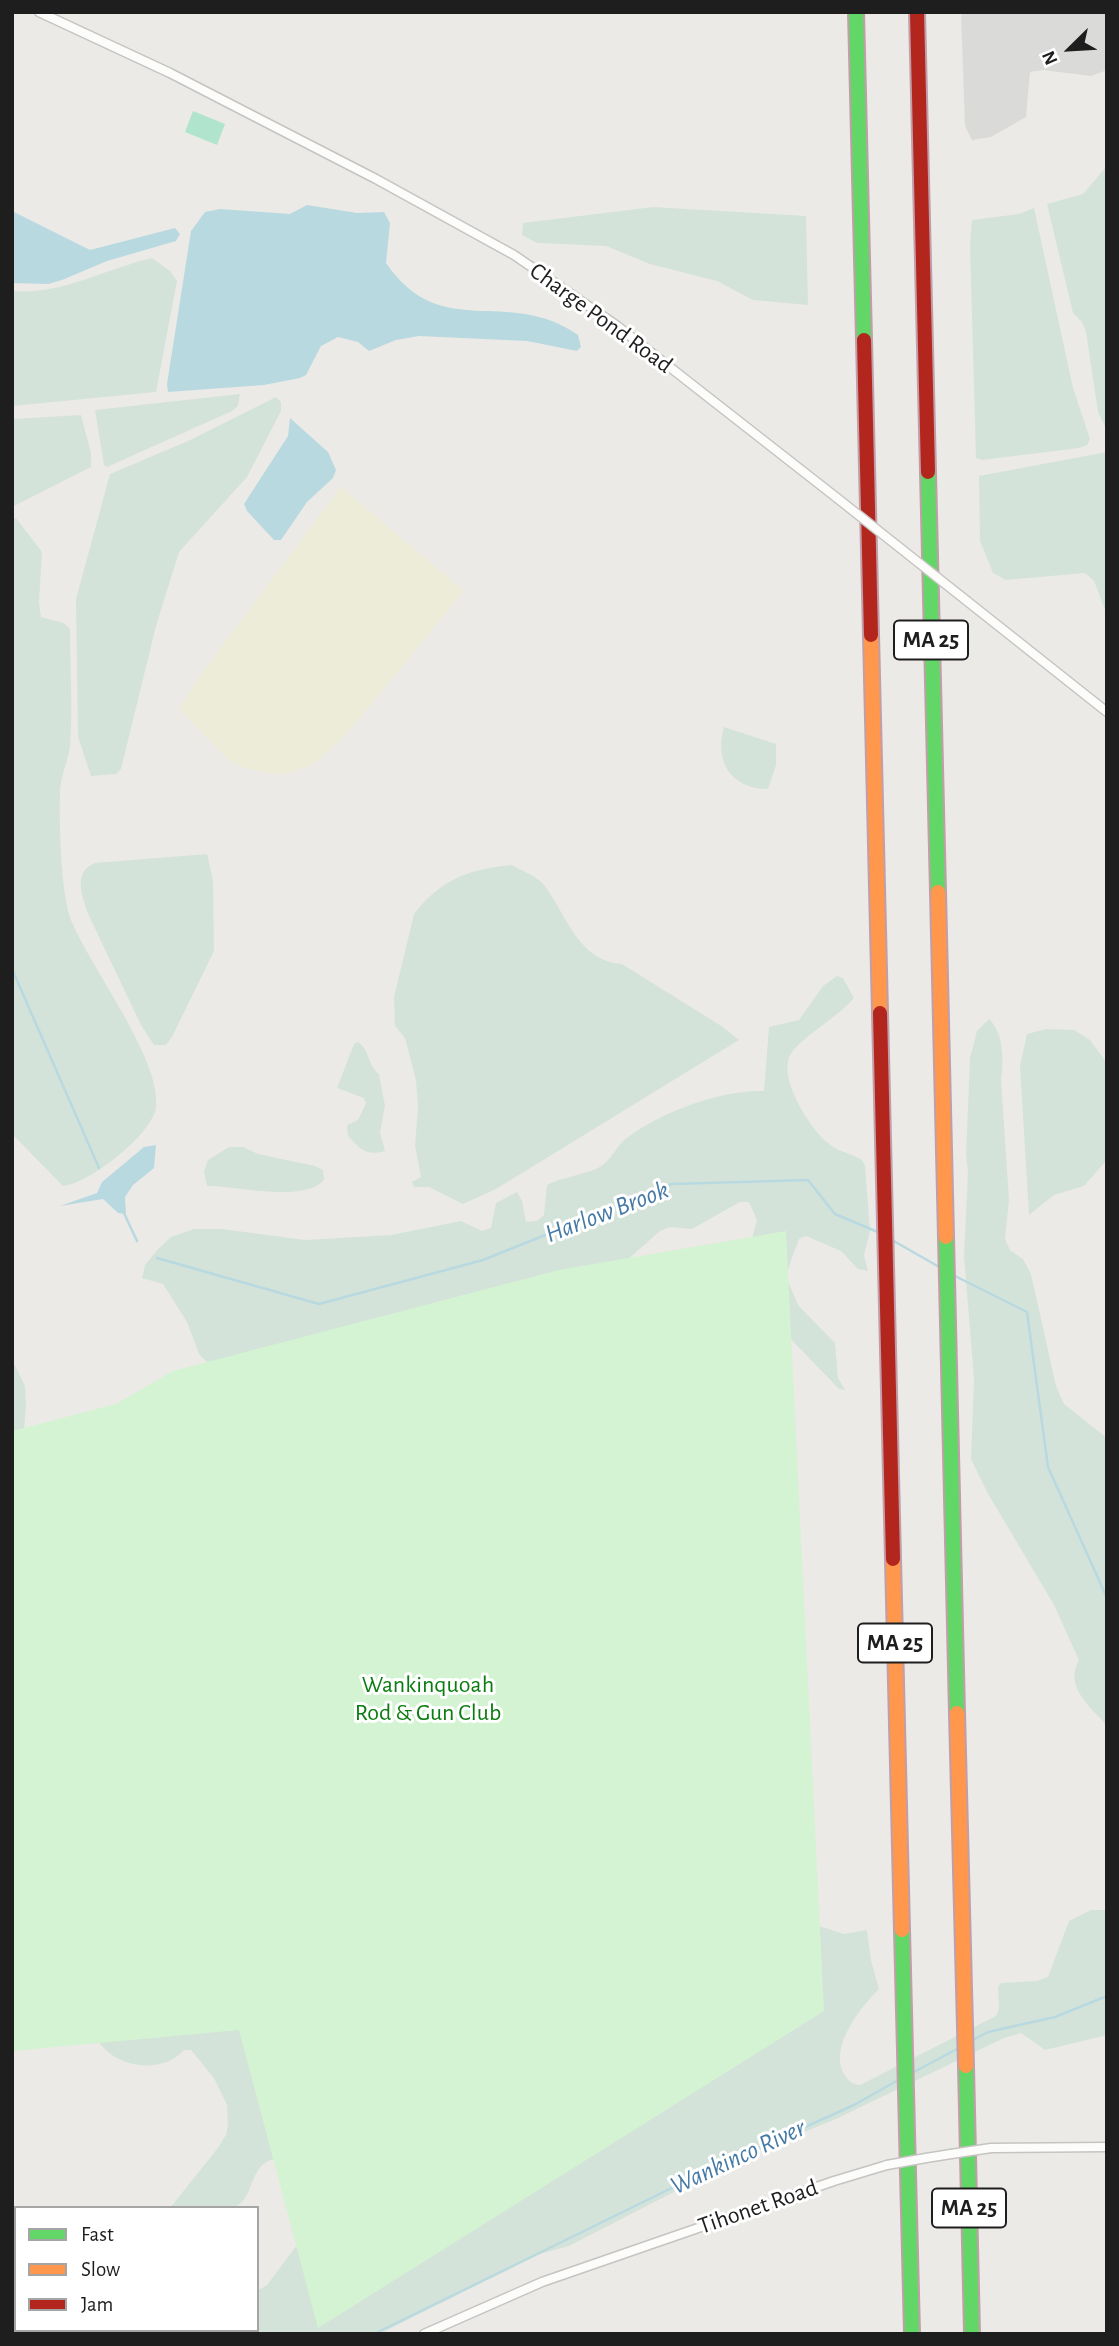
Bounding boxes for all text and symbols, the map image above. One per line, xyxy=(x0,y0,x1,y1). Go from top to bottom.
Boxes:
north arrow xyxy=(1035,14,1105,84)
text: N xyxy=(1039,48,1062,68)
street label: Charge Pond Road xyxy=(524,256,678,380)
road number: MA 25 xyxy=(894,620,968,660)
water label: Harlow Brook xyxy=(541,1174,673,1250)
road number: MA 25 xyxy=(858,1624,932,1662)
park label: Wankinquoah Rod & Gun Club xyxy=(355,1671,501,1727)
water label: Wankinco River xyxy=(666,2112,810,2202)
street label: Tihonet Road xyxy=(695,2173,821,2241)
road number: MA 25 xyxy=(932,2188,1006,2228)
legend xyxy=(14,2206,259,2332)
text: Fast xyxy=(81,2224,114,2245)
text: Slow xyxy=(81,2259,120,2280)
text: Jam xyxy=(81,2294,113,2315)

